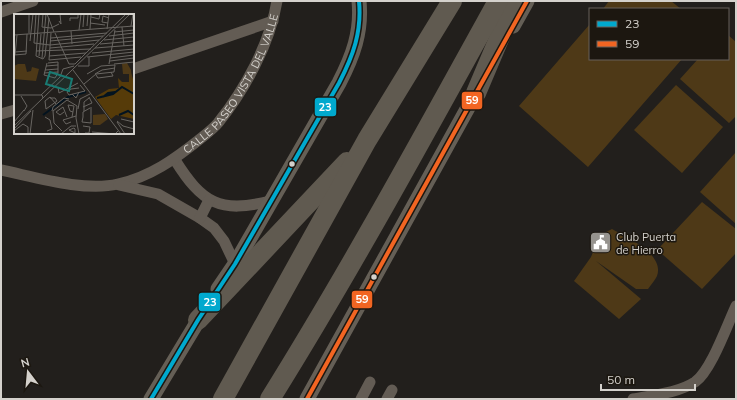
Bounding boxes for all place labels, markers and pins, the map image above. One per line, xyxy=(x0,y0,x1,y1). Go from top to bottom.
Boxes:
unlabelled marker xyxy=(287,159,297,169)
public building icon: Club Puerta de Hierro xyxy=(587,230,613,256)
place label: Club Puerta de Hierro xyxy=(616,230,676,257)
unlabelled marker xyxy=(369,272,379,282)

